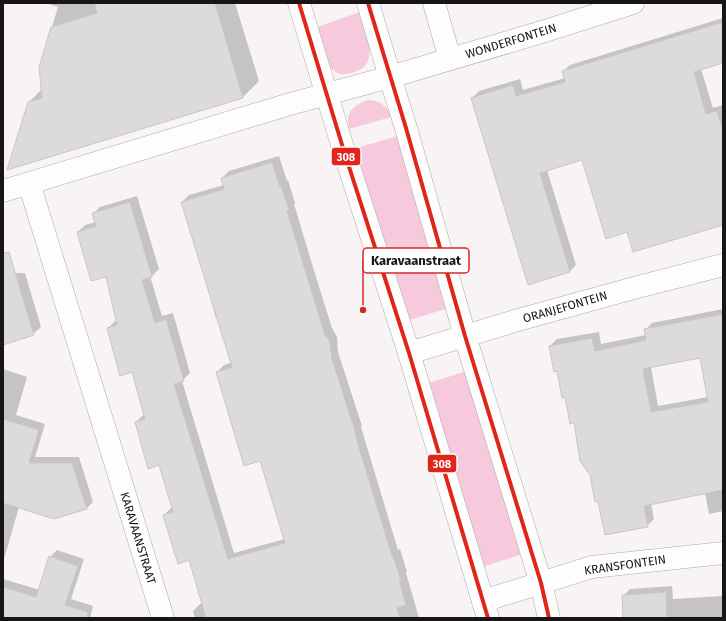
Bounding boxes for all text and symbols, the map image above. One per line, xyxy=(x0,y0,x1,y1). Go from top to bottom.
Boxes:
street label: WONDERFONTEIN xyxy=(464,21,558,61)
line badge: 308 xyxy=(331,147,361,166)
text: 308 xyxy=(336,151,356,164)
callout: Karavaanstraat xyxy=(363,248,469,273)
text: Karavaanstraat xyxy=(371,253,462,268)
street label: ORANJEFONTEIN xyxy=(521,288,609,326)
line badge: 308 xyxy=(427,454,457,473)
text: 308 xyxy=(432,458,452,471)
street label: KARAVAANSTRAAT xyxy=(117,490,159,586)
street label: KRANSFONTEIN xyxy=(583,552,667,578)

